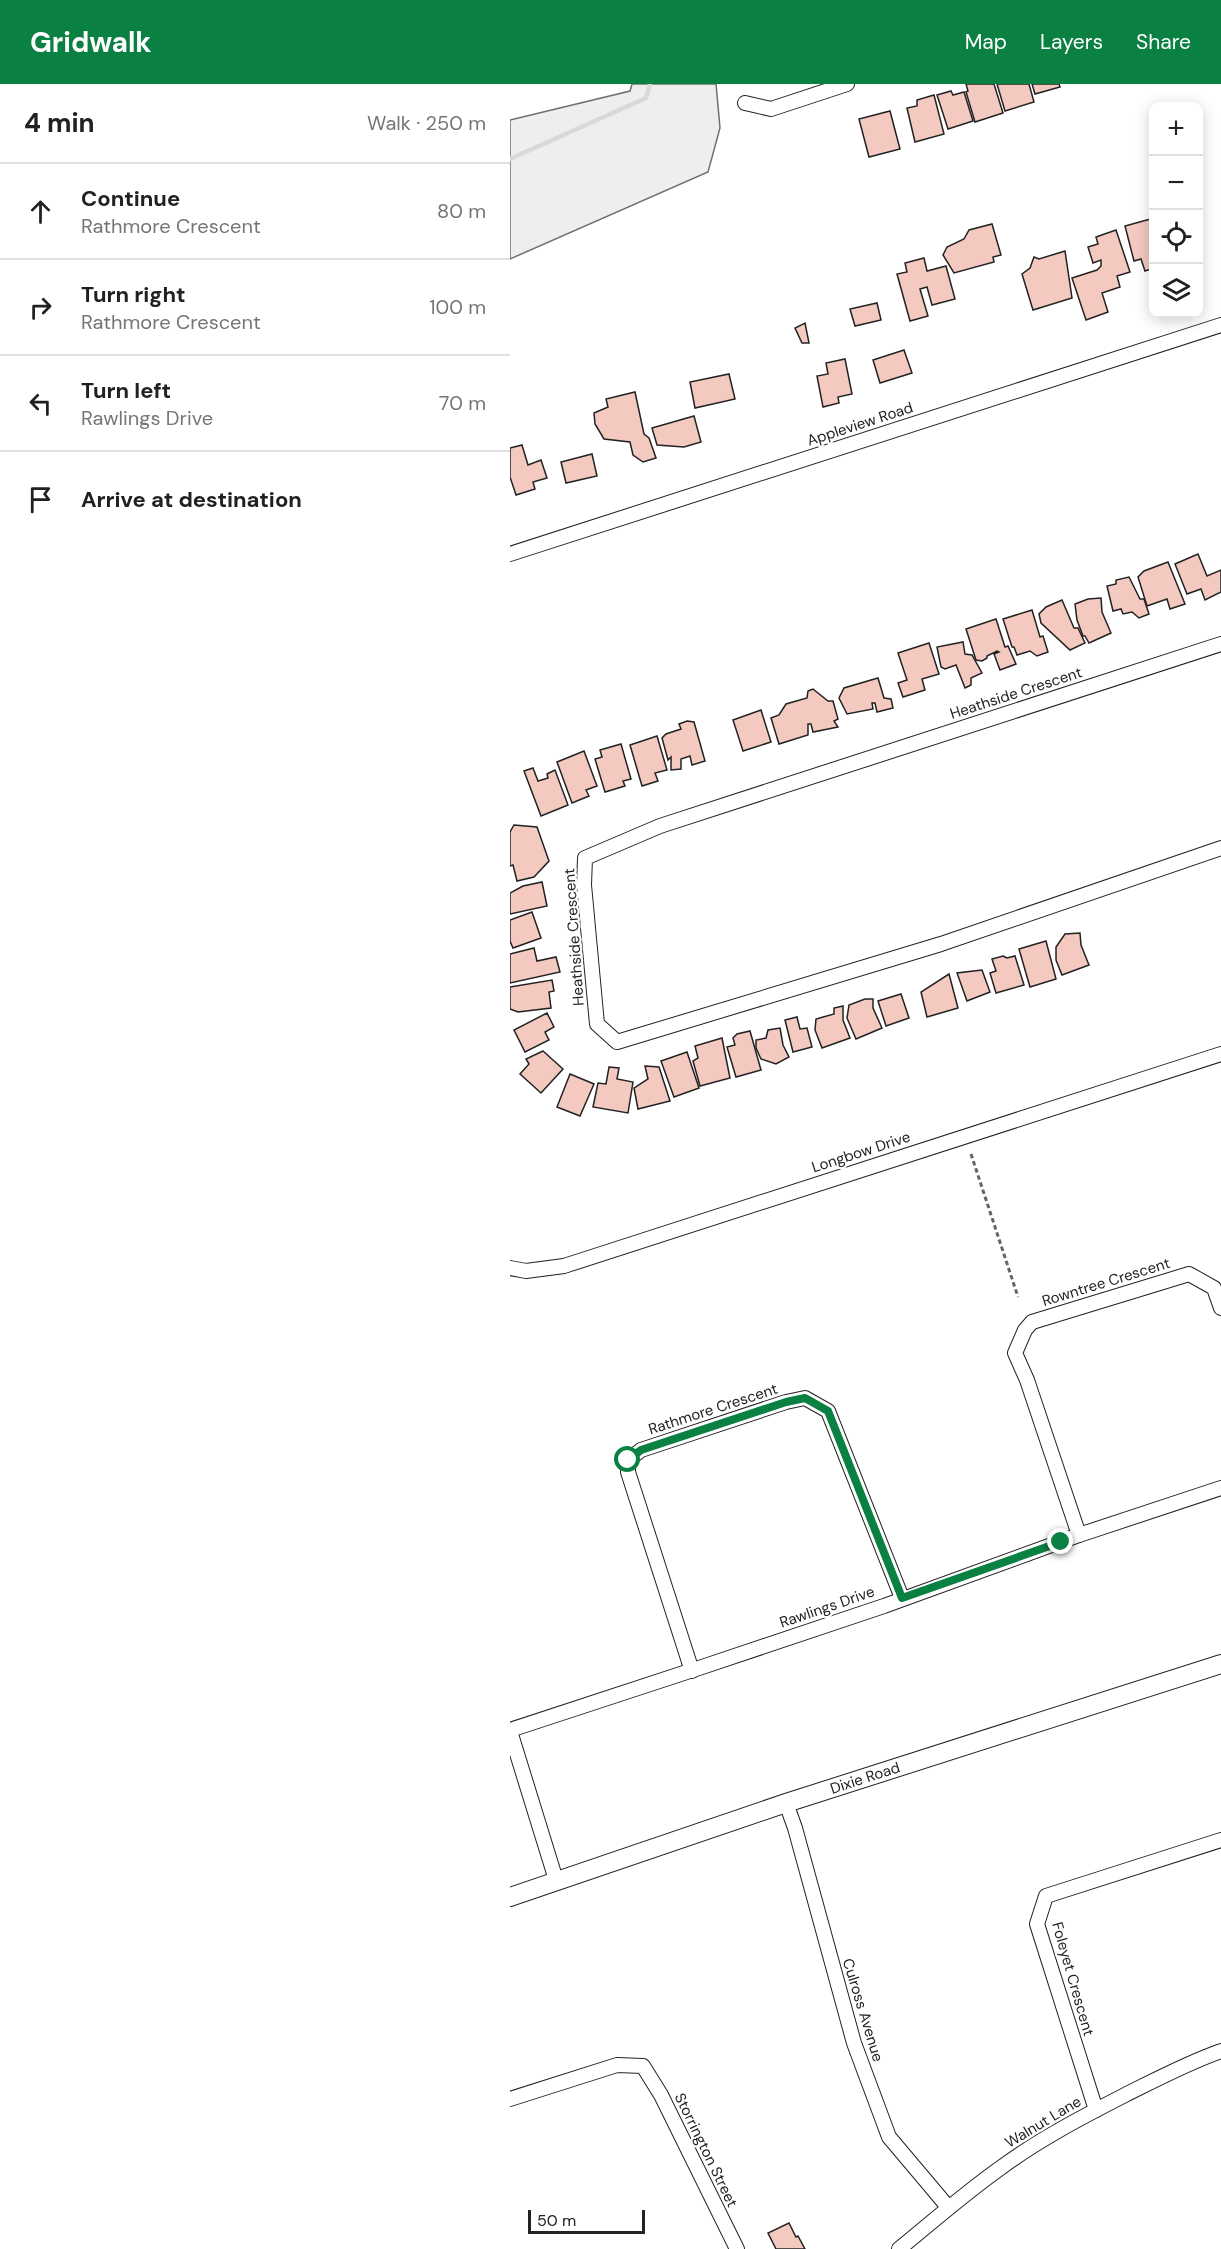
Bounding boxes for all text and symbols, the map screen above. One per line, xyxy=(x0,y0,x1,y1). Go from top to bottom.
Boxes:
text: Gridwalk xyxy=(30,24,152,61)
text: Map xyxy=(965,28,1007,56)
text: Layers xyxy=(1040,28,1103,56)
text: Share xyxy=(1136,28,1191,56)
map controls xyxy=(1149,102,1203,318)
button: + xyxy=(1149,102,1203,156)
text: 4 min xyxy=(24,106,95,140)
text: Walk · 250 m xyxy=(367,110,486,136)
button: − xyxy=(1149,156,1203,210)
text: Continue xyxy=(81,184,180,213)
icon: ahead xyxy=(24,195,57,228)
text: 80 m xyxy=(437,198,486,224)
button: locate xyxy=(1149,210,1203,264)
text: Rathmore Crescent xyxy=(81,213,261,239)
button: layers xyxy=(1149,264,1203,318)
text: Turn right xyxy=(81,280,186,309)
icon: right xyxy=(24,291,57,324)
text: 100 m xyxy=(429,294,486,320)
text: Rathmore Crescent xyxy=(81,309,261,335)
text: Turn left xyxy=(81,376,171,405)
icon: left xyxy=(24,387,57,420)
text: 70 m xyxy=(439,390,486,416)
street label: Appleview Road xyxy=(804,397,916,451)
text: Rawlings Drive xyxy=(81,405,213,431)
icon: arrive xyxy=(24,483,57,516)
text: Arrive at destination xyxy=(81,485,302,514)
street label: Heathside Crescent xyxy=(947,662,1085,724)
street label: Heathside Crescent xyxy=(559,867,589,1006)
street label: Longbow Drive xyxy=(809,1127,913,1177)
street label: Rowntree Crescent xyxy=(1039,1253,1173,1311)
street label: Rathmore Crescent xyxy=(646,1379,780,1439)
route start xyxy=(614,1446,640,1472)
route end xyxy=(1047,1528,1073,1554)
street label: Rawlings Drive xyxy=(777,1581,877,1633)
street label: Dixie Road xyxy=(827,1757,903,1799)
street label: Foleyet Crescent xyxy=(1047,1920,1099,2038)
street label: Culross Avenue xyxy=(838,1956,888,2064)
street label: Storrington Street xyxy=(670,2090,742,2210)
street label: Walnut Lane xyxy=(1001,2091,1085,2153)
scale bar xyxy=(528,2207,645,2234)
text: 50 m xyxy=(537,2210,576,2231)

